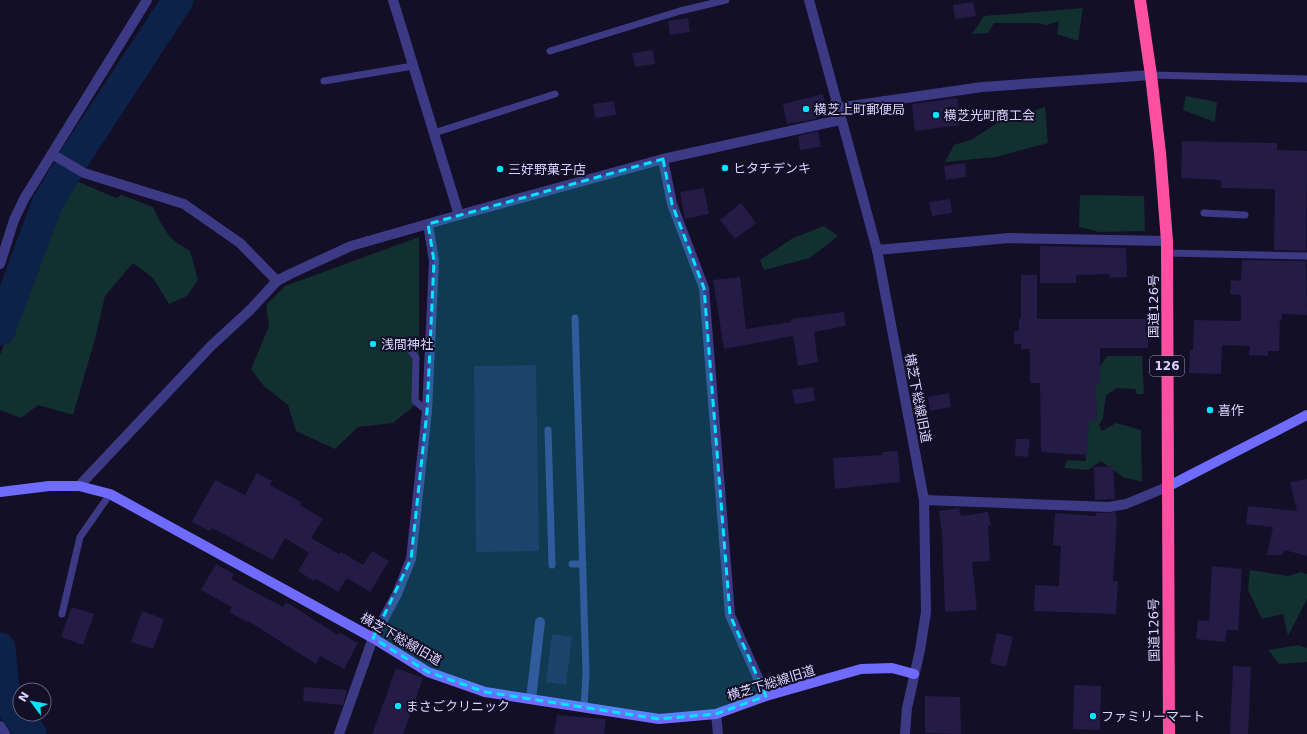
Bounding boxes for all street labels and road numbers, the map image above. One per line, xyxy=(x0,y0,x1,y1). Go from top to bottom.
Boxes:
street label: 国道126号 xyxy=(1146,274,1161,338)
street label: 横芝下総線旧道 xyxy=(902,352,934,444)
road number: 126 xyxy=(1150,356,1184,376)
street label: 国道126号 xyxy=(1146,598,1162,662)
street label: 横芝下総線旧道 xyxy=(358,610,444,668)
street label: 横芝下総線旧道 xyxy=(725,663,817,703)

